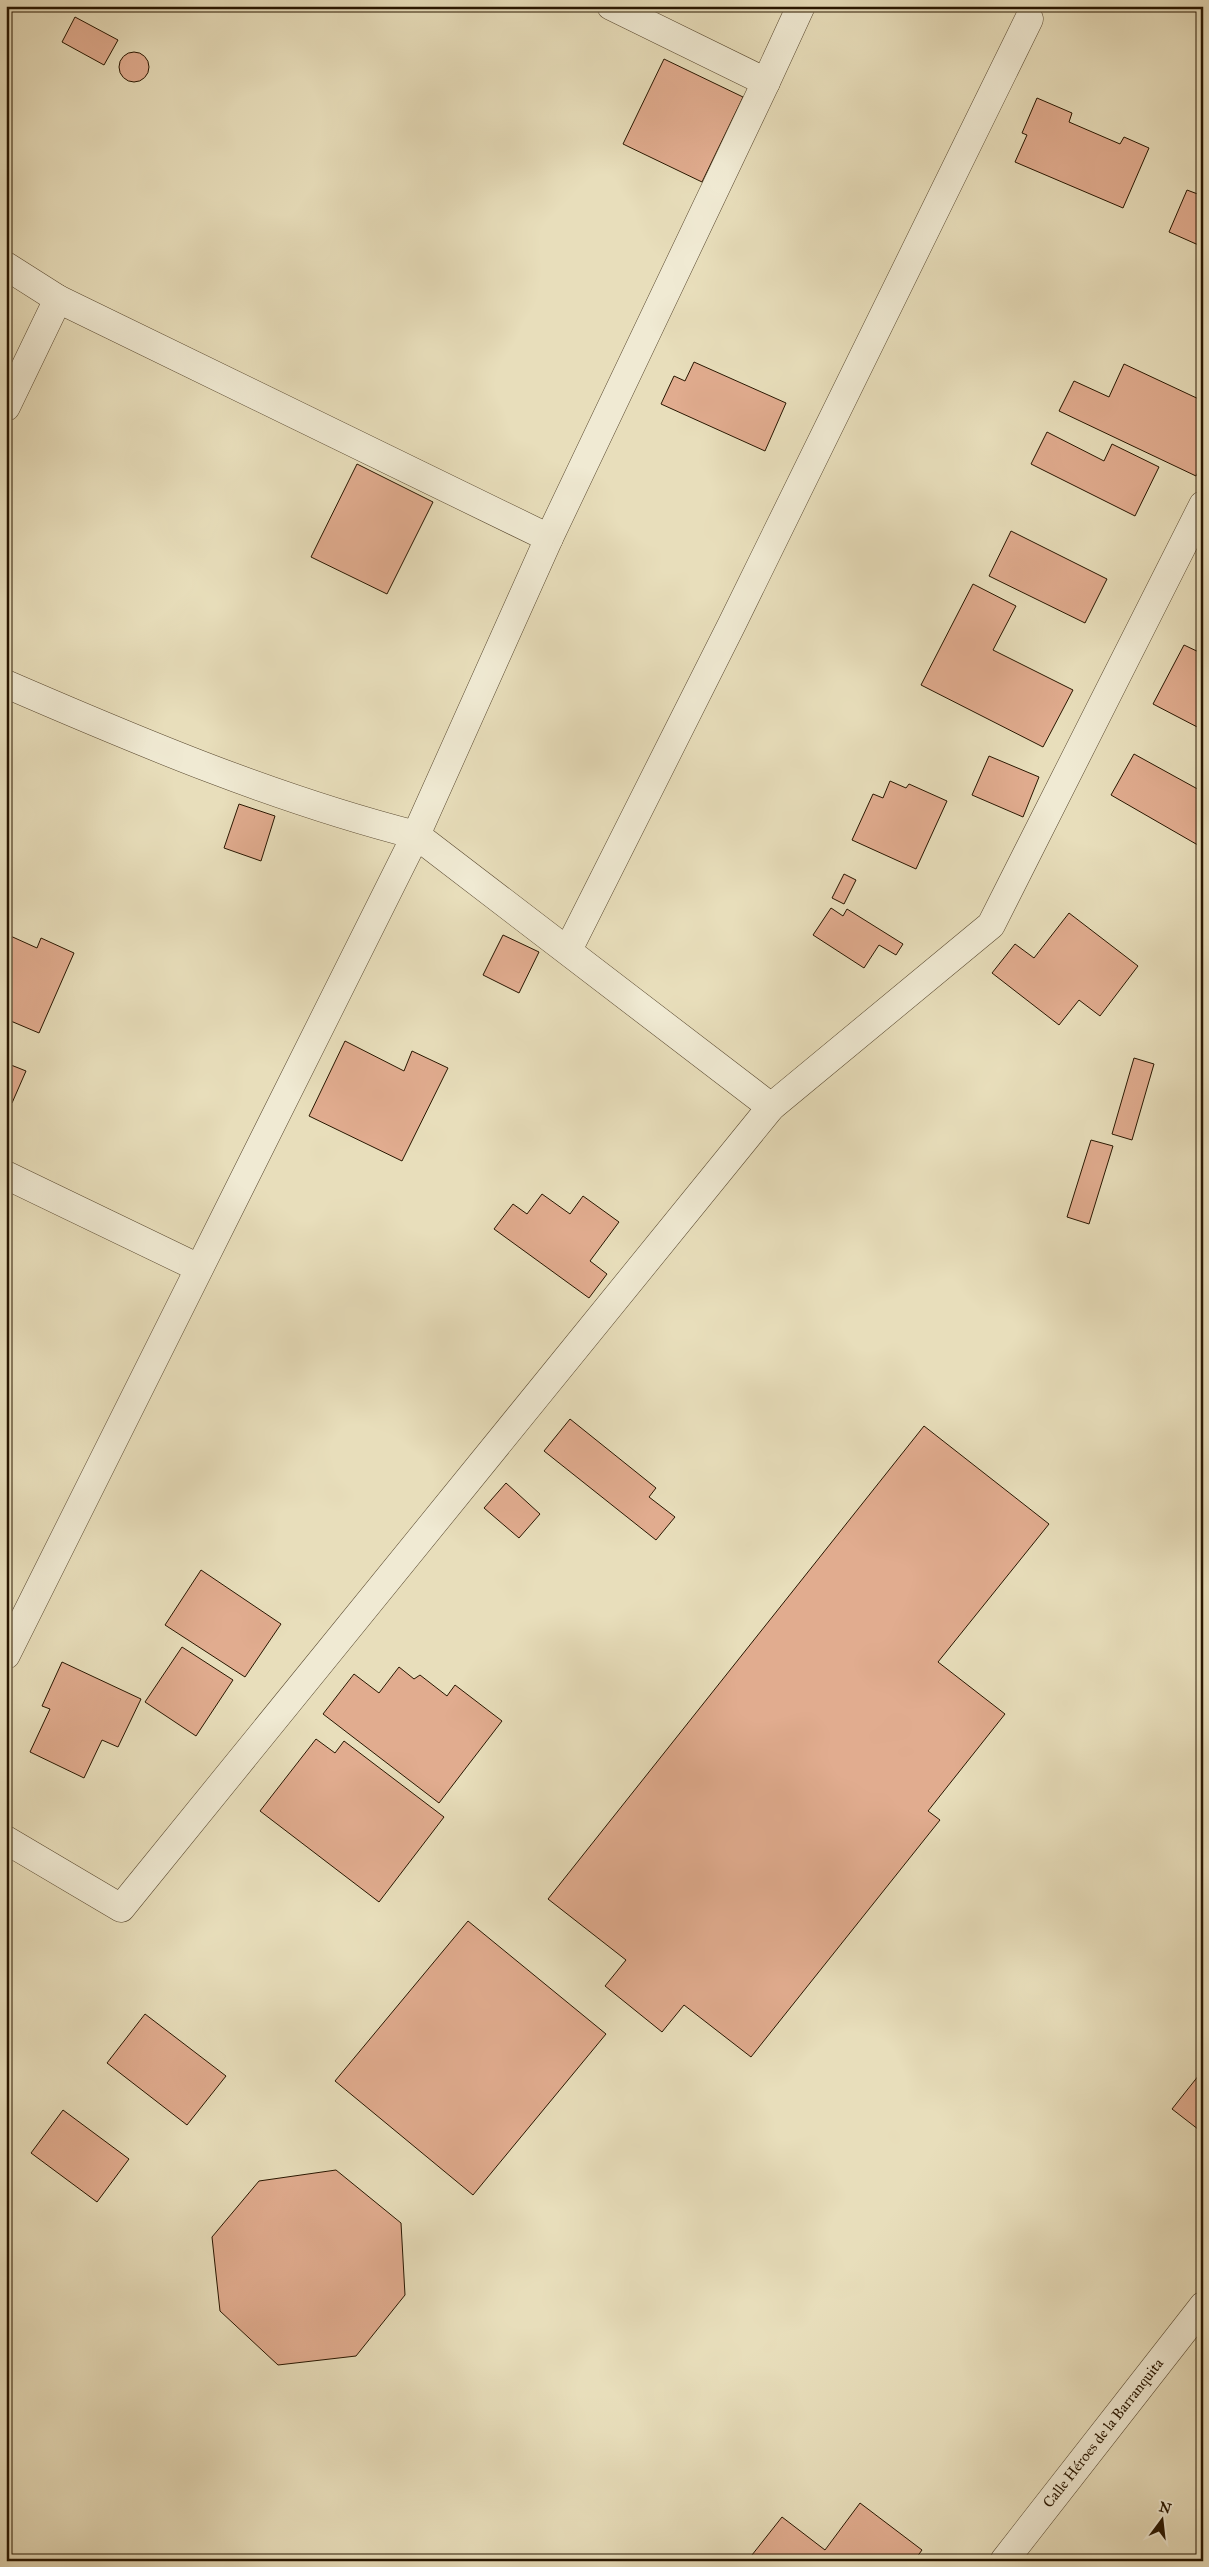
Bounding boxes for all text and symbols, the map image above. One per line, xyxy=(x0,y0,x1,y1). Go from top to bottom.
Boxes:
street label: Calle Héroes de la Barranquita xyxy=(1039,2354,1168,2512)
north arrow xyxy=(1136,2494,1186,2544)
text: N xyxy=(1157,2498,1173,2518)

